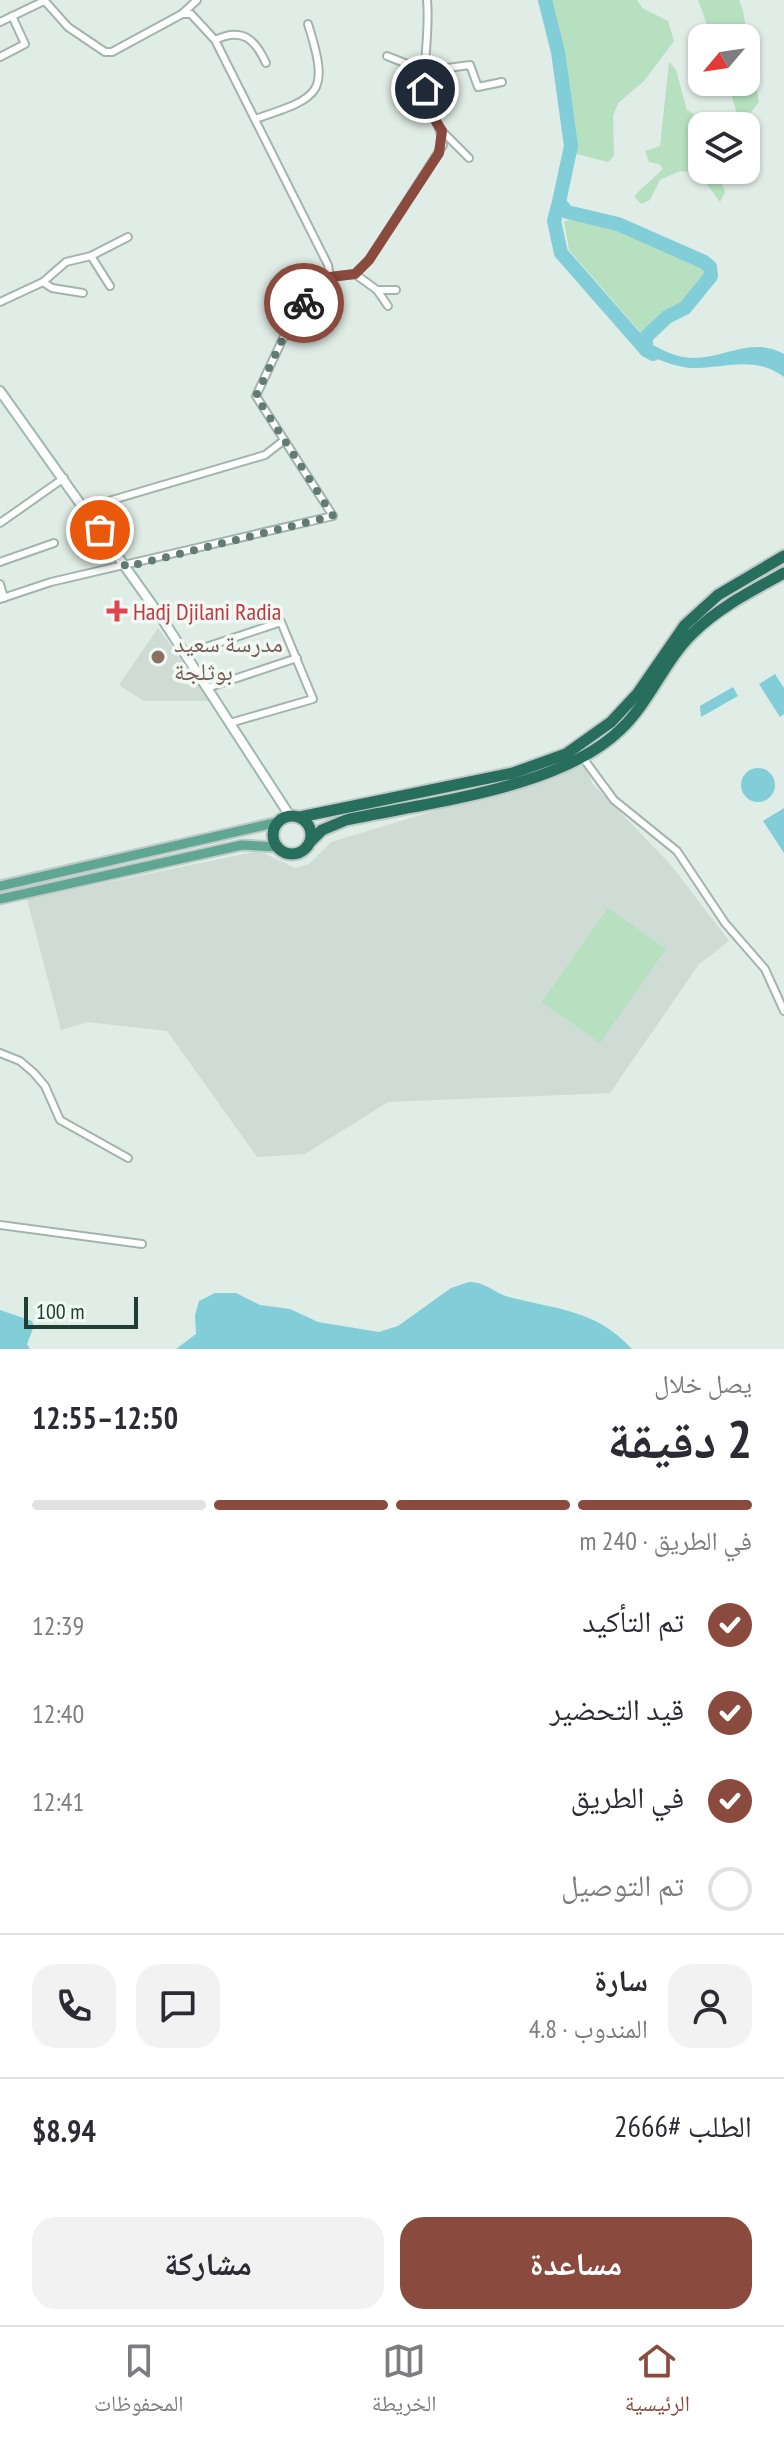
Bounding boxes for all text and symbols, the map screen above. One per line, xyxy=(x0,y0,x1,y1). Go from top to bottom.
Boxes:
north arrow xyxy=(688,24,760,96)
map controls xyxy=(688,24,760,184)
pin xyxy=(391,55,459,123)
icon: home xyxy=(403,67,447,111)
button: layers xyxy=(688,112,760,184)
courier xyxy=(264,263,344,343)
icon: bike xyxy=(282,281,326,325)
pin xyxy=(66,496,134,564)
icon: bag xyxy=(78,508,122,552)
place label: Hadj Djilani Radia xyxy=(133,596,281,627)
marker: Hadj Djilani Radia xyxy=(108,602,126,620)
place label: مدرسة سعيد بوثلجة xyxy=(174,628,283,687)
marker: مدرسة سعيد بوثلجة xyxy=(149,648,167,666)
scale bar xyxy=(24,1293,138,1329)
text: 100 m xyxy=(36,1297,85,1325)
text: يصل خلال xyxy=(654,1367,752,1400)
text: 12:50–12:55 xyxy=(32,1398,178,1437)
text: 2 دقيقة xyxy=(607,1405,752,1472)
text: في الطريق · 240 m xyxy=(579,1524,752,1557)
text: تم التأكيد xyxy=(582,1601,684,1640)
icon: check xyxy=(708,1603,752,1647)
text: 12:39 xyxy=(32,1609,84,1642)
text: قيد التحضير xyxy=(549,1689,684,1728)
icon: check xyxy=(708,1691,752,1735)
text: 12:40 xyxy=(32,1697,84,1730)
text: في الطريق xyxy=(570,1777,684,1816)
icon: check xyxy=(708,1779,752,1823)
text: 12:41 xyxy=(32,1785,84,1818)
text: تم التوصيل xyxy=(561,1865,684,1904)
text: سارة xyxy=(594,1960,648,1999)
button: phone xyxy=(32,1964,116,2048)
button: chat xyxy=(136,1964,220,2048)
button: person xyxy=(668,1964,752,2048)
text: المندوب · 4.8 xyxy=(529,2012,648,2045)
text: الطلب #2666 xyxy=(614,2106,752,2145)
text: $8.94 xyxy=(32,2111,96,2150)
button: مشاركة xyxy=(32,2217,384,2309)
button: مساعدة xyxy=(400,2217,752,2309)
tab: المحفوظات xyxy=(94,2339,184,2425)
tab: الخريطة xyxy=(372,2339,437,2425)
tab: الرئيسية xyxy=(625,2339,690,2425)

